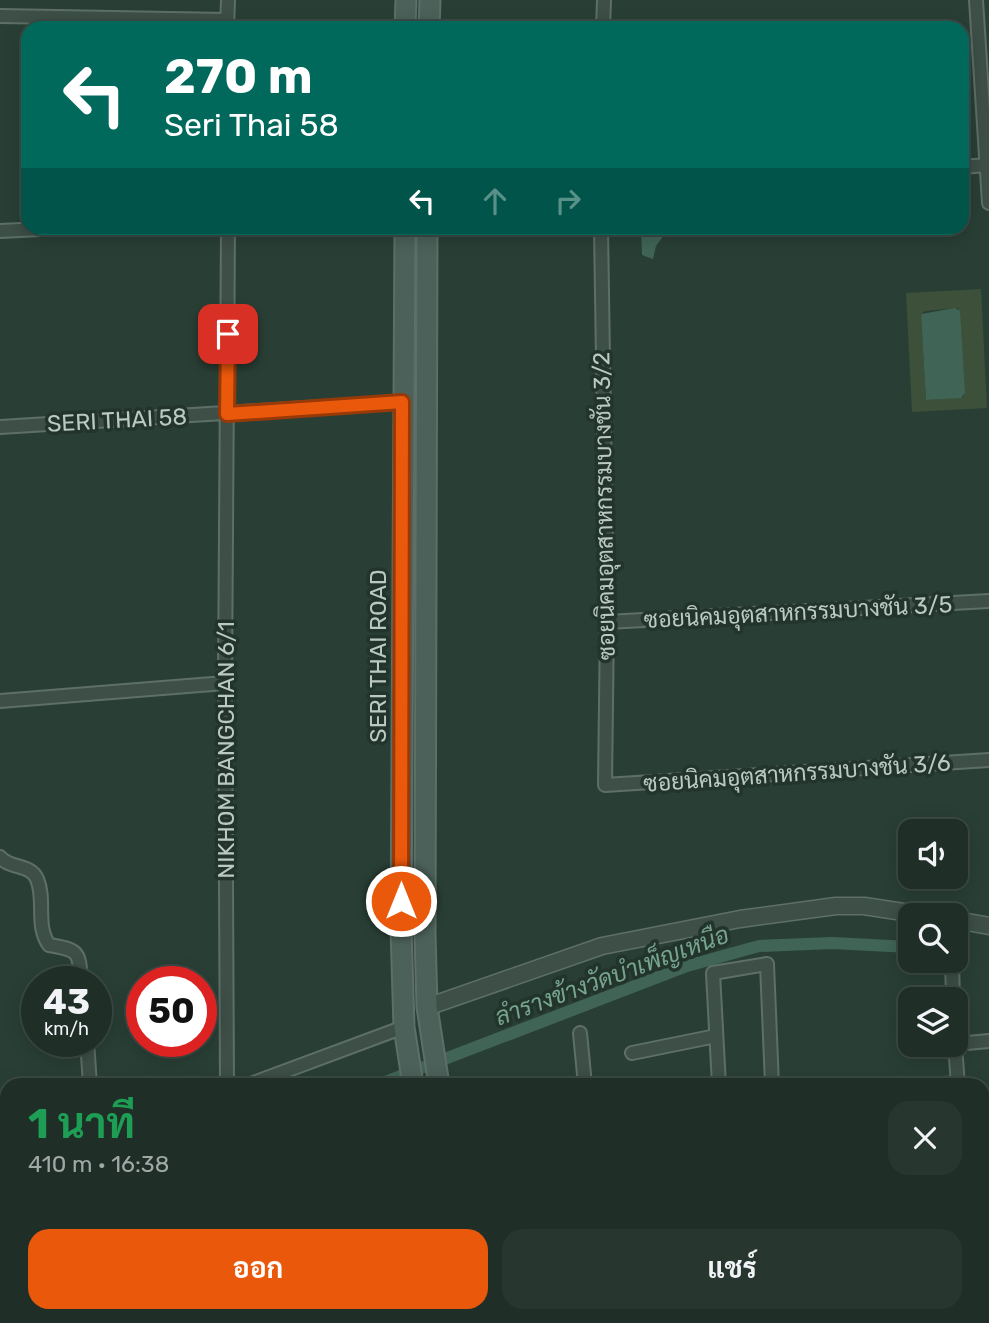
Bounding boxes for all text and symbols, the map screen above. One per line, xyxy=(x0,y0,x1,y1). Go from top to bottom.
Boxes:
text: 270 m xyxy=(164,47,313,105)
icon: left xyxy=(49,49,140,140)
text: Seri Thai 58 xyxy=(164,106,339,144)
icon: left xyxy=(403,182,441,220)
icon: ahead xyxy=(476,182,514,220)
icon: right xyxy=(549,182,587,220)
pin xyxy=(198,304,258,364)
icon: arrive xyxy=(209,315,247,353)
street label: ซอยนิคมอุตสาหกรรมบางชัน 3/2 xyxy=(587,352,623,660)
street label: SERI THAI 58 xyxy=(46,402,188,438)
street label: SERI THAI ROAD xyxy=(364,569,392,743)
street label: ซอยนิคมอุตสาหกรรมบางชัน 3/5 xyxy=(643,590,953,636)
street label: NIKHOM BANGCHAN 6/1 xyxy=(212,621,240,879)
street label: ซอยนิคมอุตสาหกรรมบางชัน 3/6 xyxy=(642,748,952,800)
map controls xyxy=(898,819,968,1057)
button: sound xyxy=(898,819,968,889)
position arrow xyxy=(364,864,438,938)
button: search xyxy=(898,903,968,973)
water label: ลำรางข้างวัดบำเพ็ญเหนือ xyxy=(490,918,733,1031)
speed limit sign: 50 xyxy=(126,966,217,1057)
text: 43 xyxy=(43,981,90,1023)
button: layers xyxy=(898,987,968,1057)
text: km/h xyxy=(44,1018,89,1040)
text: 1 นาที xyxy=(28,1099,135,1149)
button: close xyxy=(888,1101,962,1175)
text: 410 m · 16:38 xyxy=(28,1150,169,1178)
button: ออก xyxy=(28,1229,488,1309)
button: แชร์ xyxy=(502,1229,962,1309)

